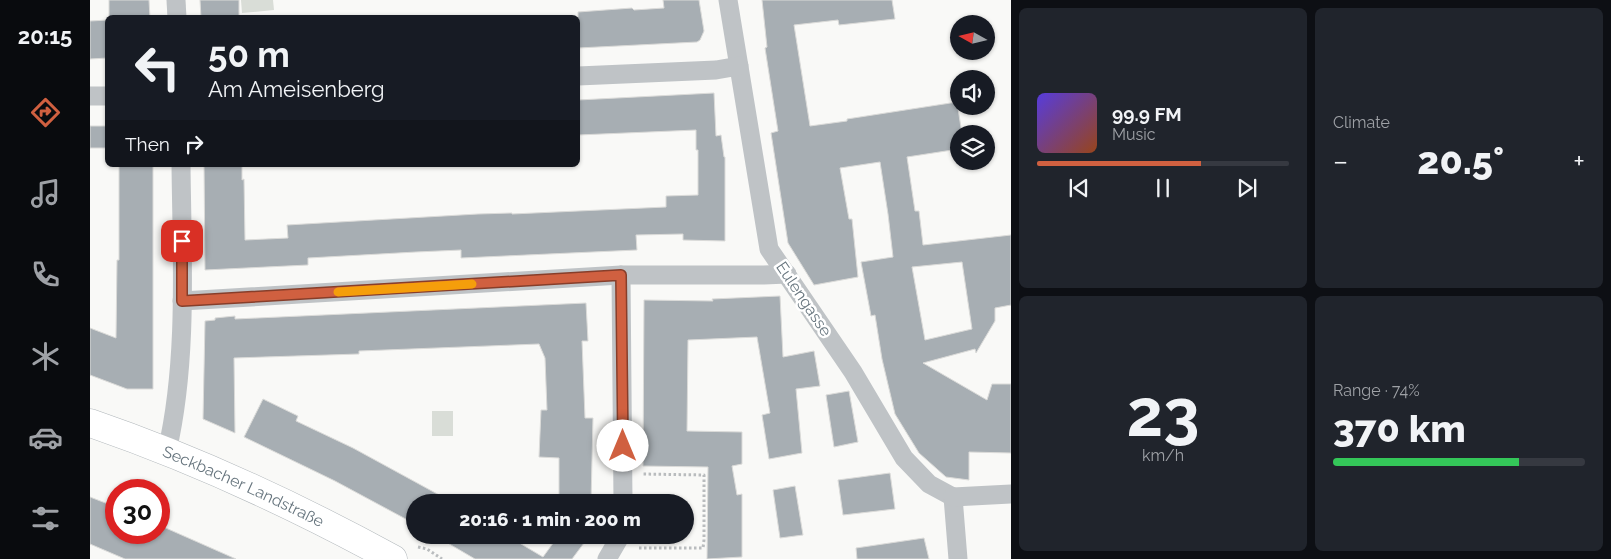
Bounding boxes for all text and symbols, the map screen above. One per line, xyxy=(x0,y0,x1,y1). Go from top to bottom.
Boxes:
north arrow xyxy=(950,15,995,60)
map controls xyxy=(950,15,995,170)
text: 20:15 xyxy=(18,23,72,49)
text: 50 m xyxy=(208,34,290,75)
icon: left xyxy=(125,35,190,100)
button: sound xyxy=(950,70,995,115)
text: Am Ameisenberg xyxy=(208,76,385,102)
icon: directions xyxy=(28,95,63,130)
text: 99.9 FM xyxy=(1112,103,1182,125)
text: Climate xyxy=(1333,113,1390,132)
button: layers xyxy=(950,125,995,170)
text: Music xyxy=(1112,125,1156,144)
icon: right xyxy=(180,130,208,158)
text: Then xyxy=(125,133,170,155)
text: 20.5° xyxy=(1417,138,1504,183)
text: − xyxy=(1333,145,1348,178)
text: + xyxy=(1573,145,1585,178)
icon: previous xyxy=(1065,174,1093,202)
icon: pause xyxy=(1149,174,1177,202)
icon: next xyxy=(1233,174,1261,202)
icon: music xyxy=(28,176,63,211)
pin xyxy=(161,220,203,262)
icon: arrive xyxy=(168,227,196,255)
icon: phone xyxy=(28,257,63,292)
street label: Eulengasse xyxy=(772,258,836,340)
icon: climate xyxy=(28,339,63,374)
text: 23 xyxy=(1127,375,1199,451)
text: Range · 74% xyxy=(1333,381,1420,400)
text: 370 km xyxy=(1333,406,1466,451)
position arrow xyxy=(596,419,648,471)
icon: car xyxy=(28,420,63,455)
street label: Seckbacher Landstraße xyxy=(160,441,327,531)
text: km/h xyxy=(1142,446,1184,465)
speed limit sign: 30 xyxy=(105,479,170,544)
icon: filters xyxy=(28,501,63,536)
text: 20:16 · 1 min · 200 m xyxy=(459,508,641,530)

